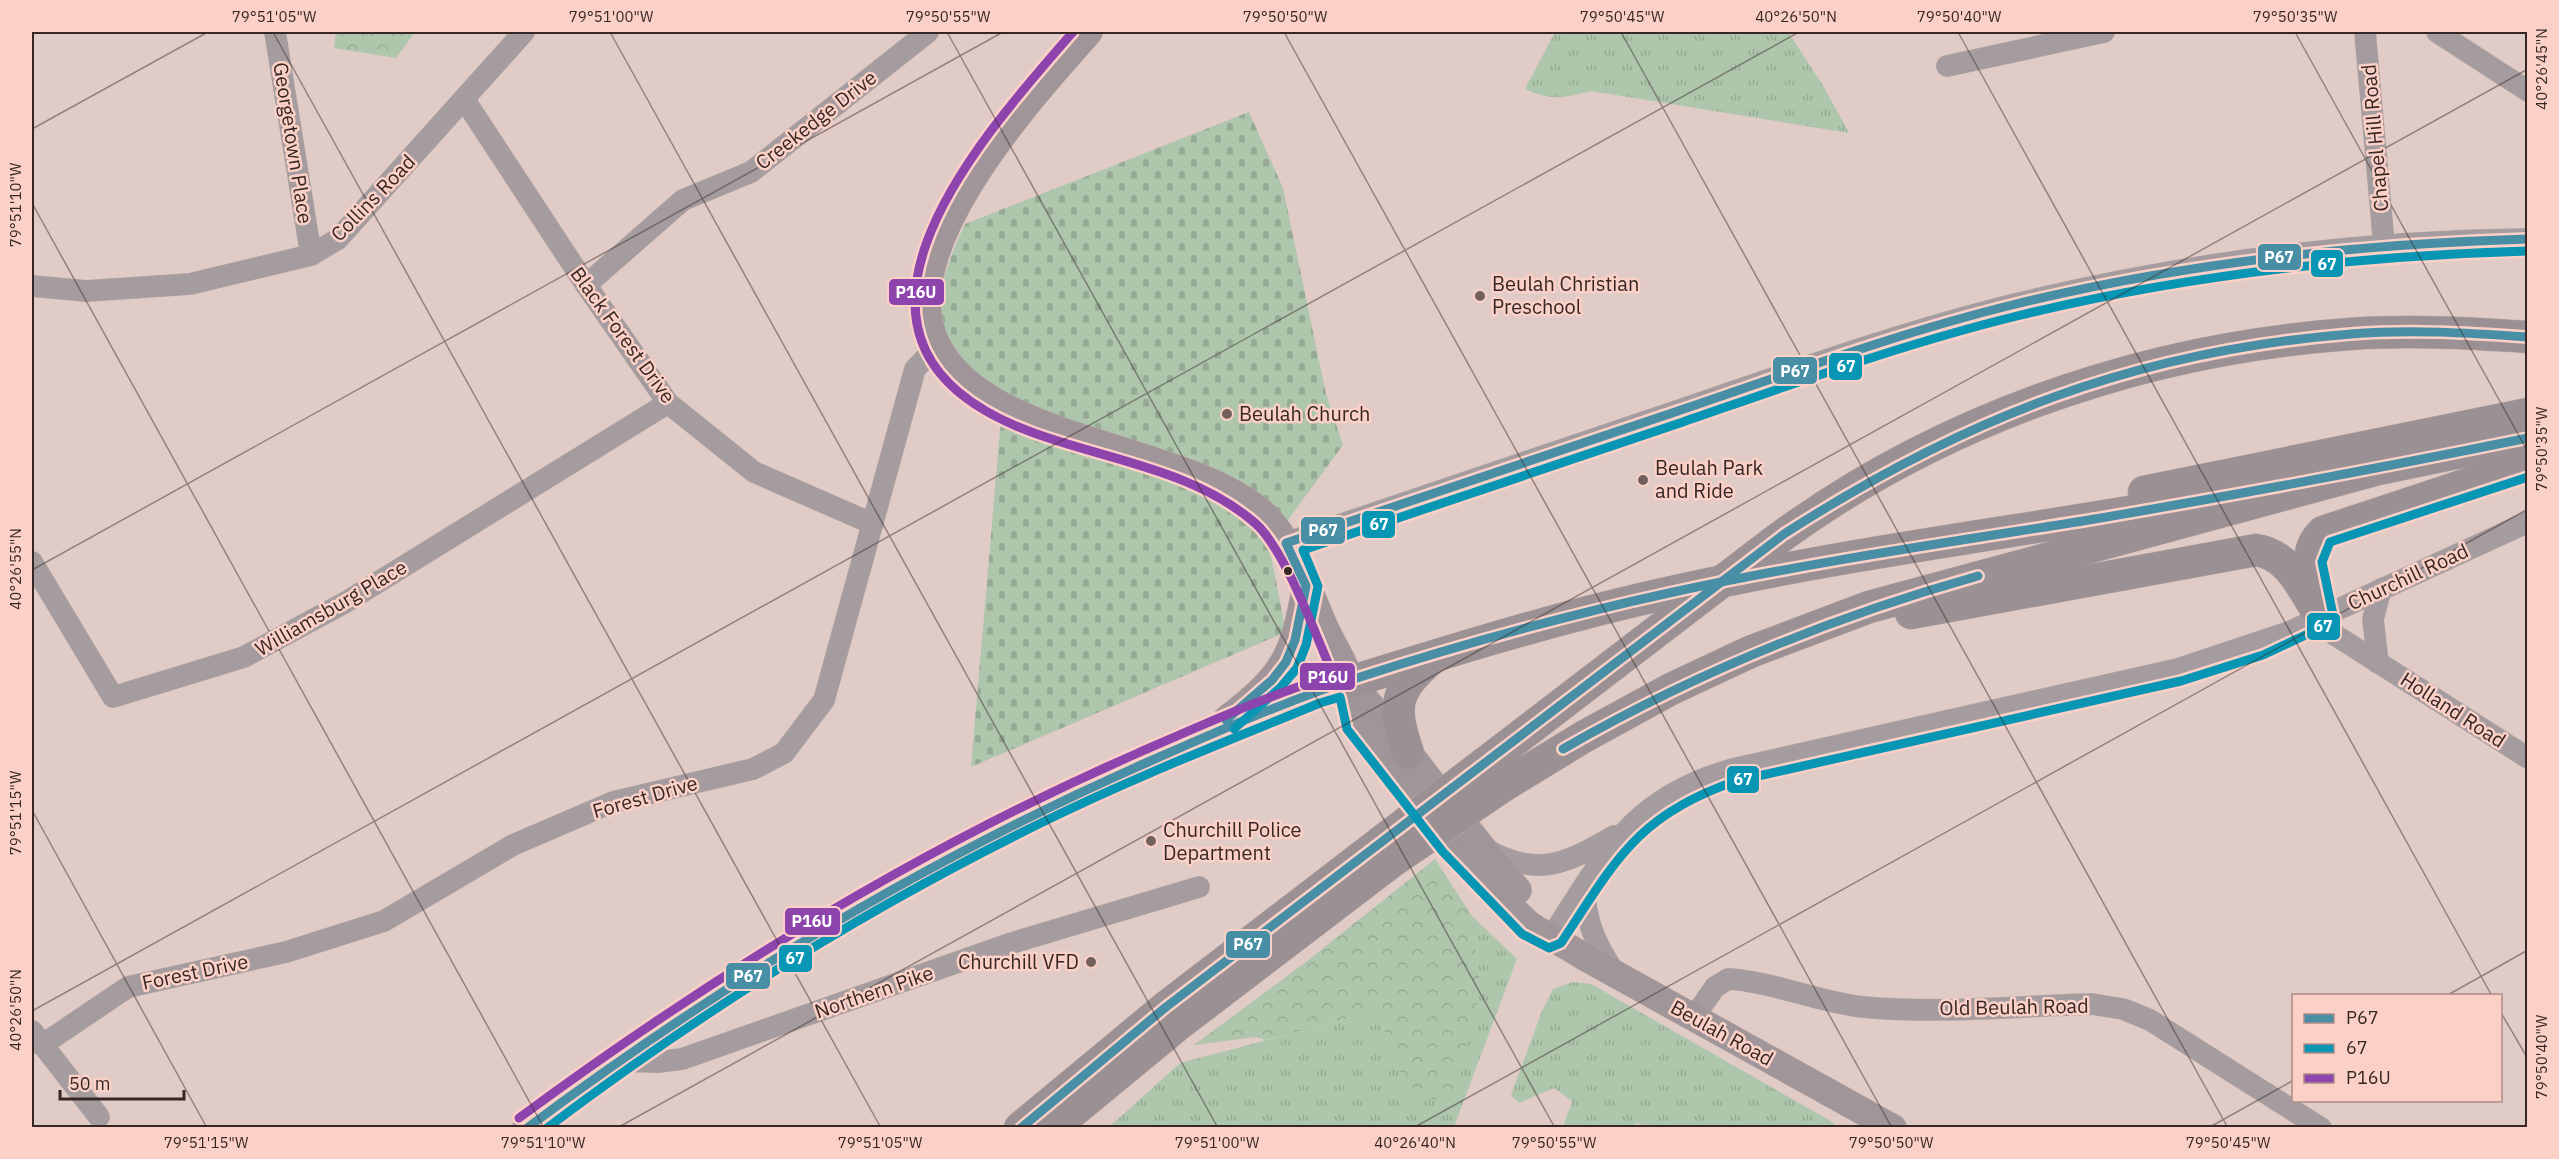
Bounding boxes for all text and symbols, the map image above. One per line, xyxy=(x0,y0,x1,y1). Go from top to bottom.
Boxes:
text: 79°51'05"W xyxy=(232,7,317,26)
text: 79°51'00"W xyxy=(569,7,654,26)
text: 79°50'55"W xyxy=(906,7,991,26)
text: 79°50'50"W xyxy=(1243,7,1328,26)
text: 79°50'45"W xyxy=(1580,7,1665,26)
text: 40°26'50"N xyxy=(1755,7,1837,26)
text: 79°50'40"W xyxy=(1917,7,2002,26)
text: 79°50'35"W xyxy=(2253,7,2338,26)
text: 40°26'45"N xyxy=(2532,28,2551,110)
street label: Georgetown Place xyxy=(267,60,320,226)
street label: Chapel Hill Road xyxy=(2355,63,2394,213)
street label: Creekedge Drive xyxy=(749,64,882,175)
street label: Collins Road xyxy=(324,148,421,247)
text: 79°51'10"W xyxy=(6,162,25,247)
line badge: P67 xyxy=(2257,243,2302,271)
text: P67 xyxy=(2264,247,2294,267)
line badge: 67 xyxy=(2310,249,2344,278)
text: 67 xyxy=(2317,254,2337,274)
street label: Black Forest Drive xyxy=(565,261,682,408)
place label: Beulah Christian Preschool xyxy=(1492,270,1639,320)
line badge: P16U xyxy=(888,278,945,306)
text: P16U xyxy=(896,282,936,302)
marker: Beulah Christian Preschool xyxy=(1473,289,1487,303)
line badge: 67 xyxy=(1828,352,1863,381)
line badge: P67 xyxy=(1772,356,1818,385)
text: 67 xyxy=(1836,356,1856,376)
text: P67 xyxy=(1780,361,1810,381)
place label: Beulah Church xyxy=(1239,400,1370,427)
text: 79°50'35"W xyxy=(2532,406,2551,491)
marker: Beulah Church xyxy=(1220,407,1234,421)
place label: Beulah Park and Ride xyxy=(1655,454,1764,504)
marker: Beulah Park and Ride xyxy=(1636,473,1650,487)
line badge: 67 xyxy=(1361,510,1396,539)
text: 67 xyxy=(1369,514,1389,534)
line badge: P67 xyxy=(1300,516,1346,545)
text: P67 xyxy=(1308,520,1338,540)
text: 40°26'55"N xyxy=(6,528,25,610)
street label: Churchill Road xyxy=(2343,537,2473,616)
street label: Williamsburg Place xyxy=(250,553,411,662)
unlabelled marker xyxy=(1282,565,1294,577)
line badge: 67 xyxy=(2306,612,2341,641)
text: 67 xyxy=(2313,616,2333,636)
line badge: P16U xyxy=(1299,662,1356,691)
street label: Holland Road xyxy=(2395,665,2511,754)
text: P16U xyxy=(1308,667,1348,687)
line badge: 67 xyxy=(1726,765,1760,794)
street label: Forest Drive xyxy=(589,769,700,824)
text: 67 xyxy=(1733,769,1753,789)
text: 79°51'15"W xyxy=(6,770,25,855)
place label: Churchill Police Department xyxy=(1163,816,1302,866)
marker: Churchill Police Department xyxy=(1144,834,1158,848)
line badge: P16U xyxy=(784,907,841,936)
text: P16U xyxy=(792,911,832,931)
line badge: P67 xyxy=(1225,930,1271,959)
text: P67 xyxy=(1233,934,1263,954)
line badge: 67 xyxy=(778,944,813,973)
street label: Forest Drive xyxy=(139,947,250,996)
text: 67 xyxy=(785,948,805,968)
place label: Churchill VFD xyxy=(958,948,1079,975)
marker: Churchill VFD xyxy=(1084,955,1098,969)
street label: Northern Pike xyxy=(811,959,937,1024)
line badge: P67 xyxy=(725,962,771,990)
text: P67 xyxy=(733,966,763,986)
text: 40°26'50"N xyxy=(6,969,25,1051)
street label: Old Beulah Road xyxy=(1939,992,2089,1021)
street label: Beulah Road xyxy=(1666,993,1778,1072)
legend xyxy=(2292,994,2502,1102)
text: P67 xyxy=(2346,1006,2379,1029)
text: 79°50'40"W xyxy=(2532,1014,2551,1099)
text: 67 xyxy=(2346,1036,2368,1059)
scale bar xyxy=(60,1063,184,1101)
text: P16U xyxy=(2346,1066,2391,1089)
text: 50 m xyxy=(69,1072,111,1095)
text: 79°51'15"W xyxy=(164,1133,249,1152)
text: 79°51'10"W xyxy=(501,1133,586,1152)
text: 79°51'05"W xyxy=(838,1133,923,1152)
text: 79°51'00"W xyxy=(1175,1133,1260,1152)
text: 40°26'40"N xyxy=(1374,1133,1456,1152)
text: 79°50'55"W xyxy=(1512,1133,1597,1152)
text: 79°50'50"W xyxy=(1849,1133,1934,1152)
text: 79°50'45"W xyxy=(2186,1133,2271,1152)

